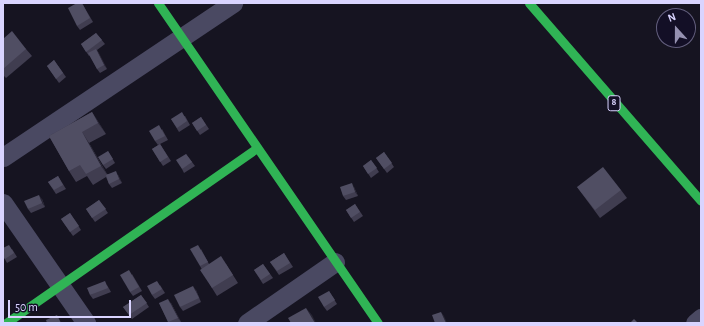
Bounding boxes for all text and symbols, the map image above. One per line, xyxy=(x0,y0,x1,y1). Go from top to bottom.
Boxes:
north arrow xyxy=(656,8,696,48)
text: N xyxy=(666,11,677,24)
road number: 8 xyxy=(607,95,621,111)
scale bar xyxy=(10,292,133,318)
text: 50 m xyxy=(15,301,38,313)

